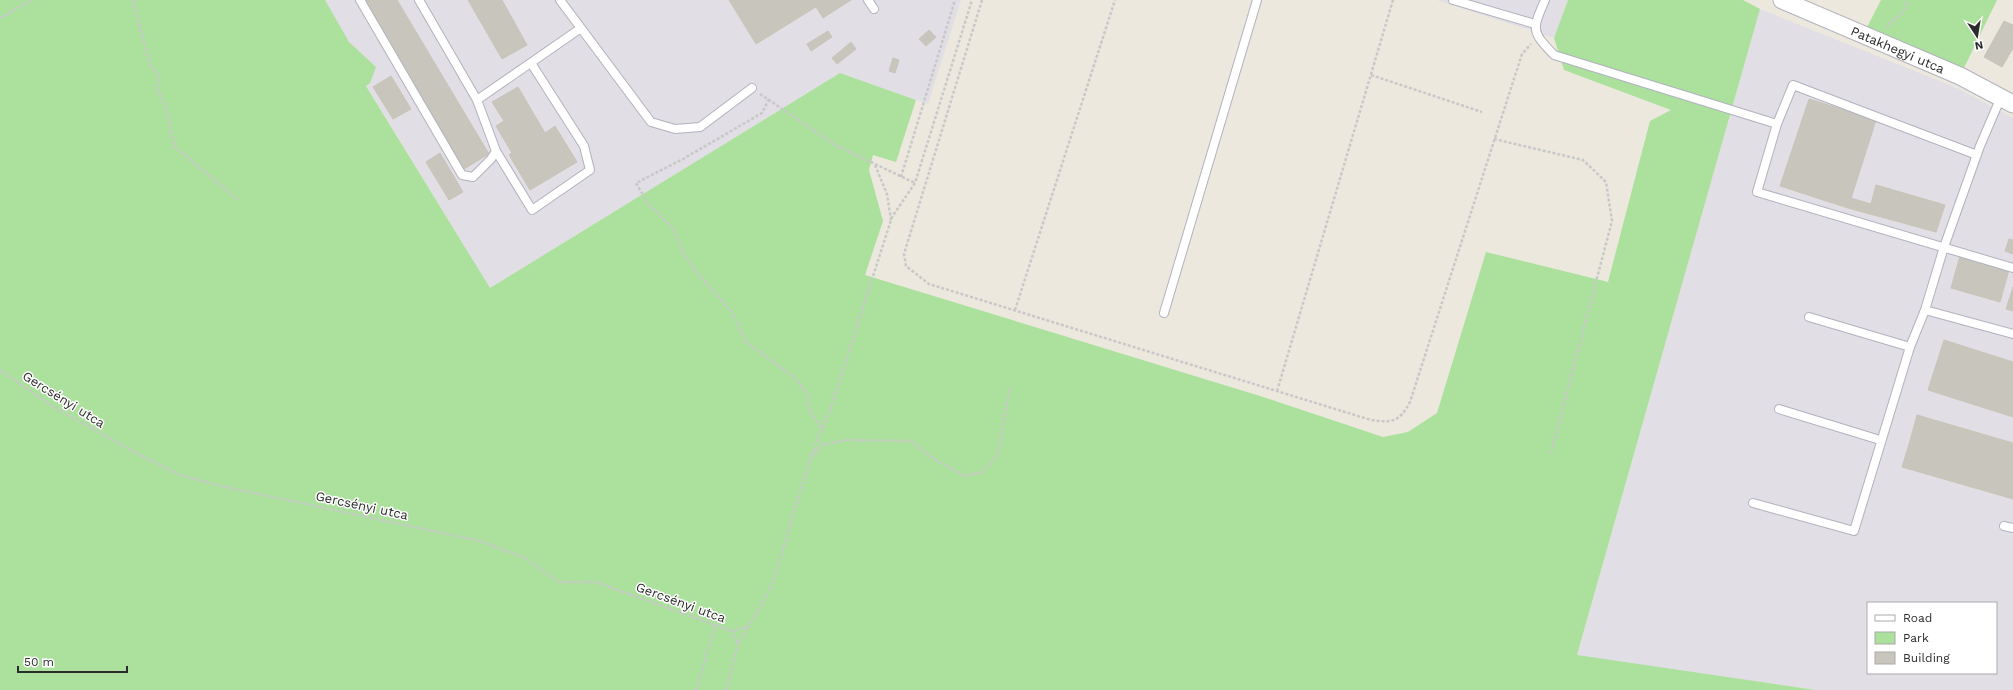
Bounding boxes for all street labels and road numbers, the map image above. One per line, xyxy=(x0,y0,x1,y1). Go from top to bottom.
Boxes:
street label: Patakhegyi utca xyxy=(1849,23,1947,77)
street label: Gercsényi utca xyxy=(20,368,108,431)
street label: Gercsényi utca xyxy=(314,488,410,523)
street label: Gercsényi utca xyxy=(634,579,728,626)

